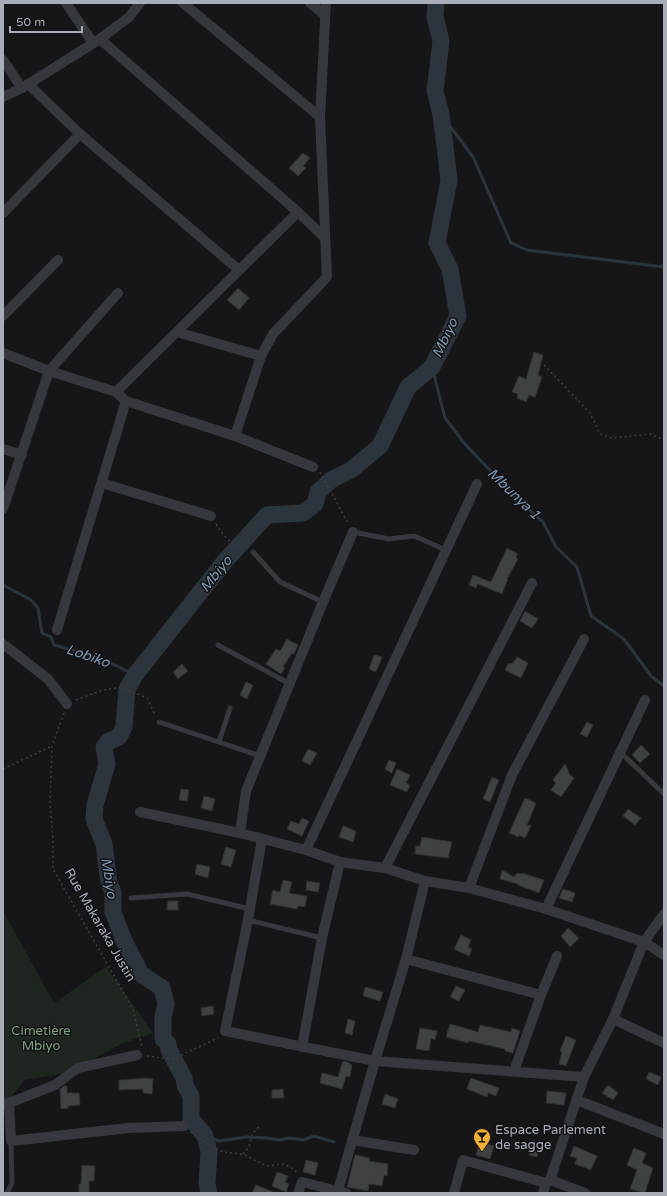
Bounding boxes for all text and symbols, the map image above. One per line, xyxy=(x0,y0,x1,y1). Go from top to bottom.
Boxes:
scale bar xyxy=(10,8,82,34)
text: 50 m xyxy=(16,15,45,29)
water label: Mbiyo xyxy=(428,314,462,360)
water label: Mbunya 1 xyxy=(484,465,544,523)
water label: Mbiyo xyxy=(196,551,237,596)
water label: Lobiko xyxy=(64,641,113,672)
water label: Mbiyo xyxy=(97,856,121,901)
street label: Rue Makaraka Justin xyxy=(61,865,139,985)
park label: Cimetière Mbiyo xyxy=(11,1023,71,1054)
place label: Espace Parlement de sagge xyxy=(495,1122,606,1153)
bar icon: Espace Parlement de sagge xyxy=(472,1127,492,1152)

